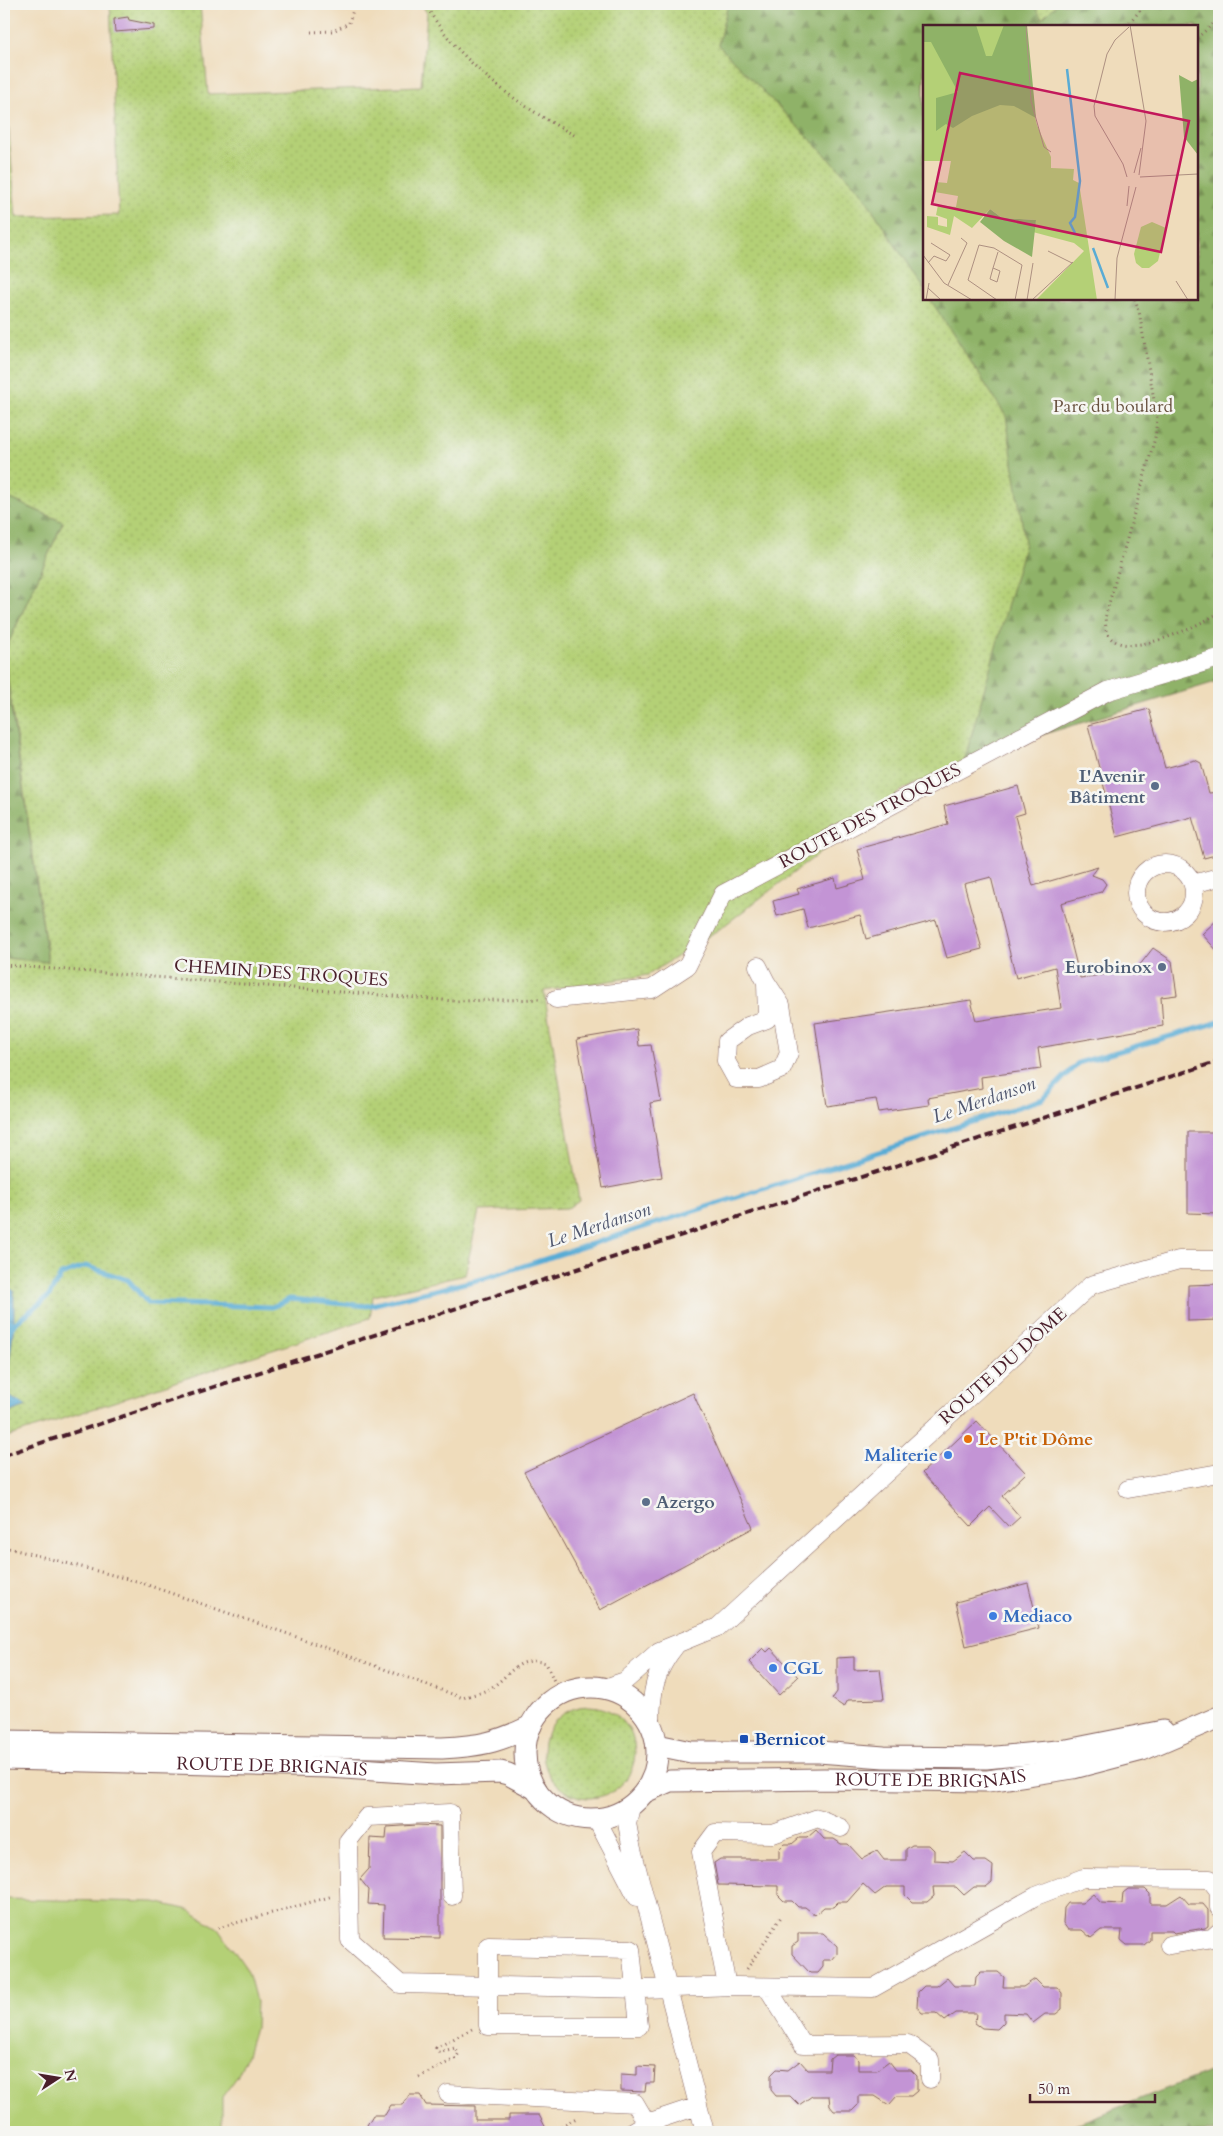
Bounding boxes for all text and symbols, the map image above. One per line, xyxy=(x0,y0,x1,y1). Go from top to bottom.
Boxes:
inset map xyxy=(923,25,1198,300)
park label: Parc du boulard xyxy=(1053,394,1173,419)
street label: ROUTE DES TROQUES xyxy=(774,757,966,875)
place label: L'Avenir Bâtiment xyxy=(1069,764,1146,810)
marker: L'Avenir Bâtiment xyxy=(1149,780,1161,792)
street label: CHEMIN DES TROQUES xyxy=(173,953,389,993)
place label: Eurobinox xyxy=(1064,955,1152,980)
marker: Eurobinox xyxy=(1156,961,1168,973)
water label: Le Merdanson xyxy=(929,1070,1040,1130)
water label: Le Merdanson xyxy=(544,1196,655,1254)
street label: ROUTE DU DÔME xyxy=(934,1302,1072,1430)
place label: Le P'tit Dôme xyxy=(978,1427,1093,1452)
marker: Le P'tit Dôme xyxy=(962,1433,974,1445)
place label: Maliterie xyxy=(864,1443,938,1468)
marker: Maliterie xyxy=(942,1449,954,1461)
place label: Azergo xyxy=(656,1490,715,1515)
marker: Azergo xyxy=(640,1496,652,1508)
place label: Mediaco xyxy=(1003,1604,1072,1629)
marker: Mediaco xyxy=(987,1610,999,1622)
place label: CGL xyxy=(783,1656,824,1681)
marker: CGL xyxy=(767,1662,779,1674)
place label: Bernicot xyxy=(754,1727,826,1752)
marker: Bernicot xyxy=(738,1733,750,1745)
street label: ROUTE DE BRIGNAIS xyxy=(176,1751,368,1782)
street label: ROUTE DE BRIGNAIS xyxy=(835,1763,1028,1794)
north arrow xyxy=(32,2054,82,2104)
text: N xyxy=(60,2067,81,2083)
scale bar xyxy=(1030,2071,1156,2103)
text: 50 m xyxy=(1038,2079,1070,2099)

